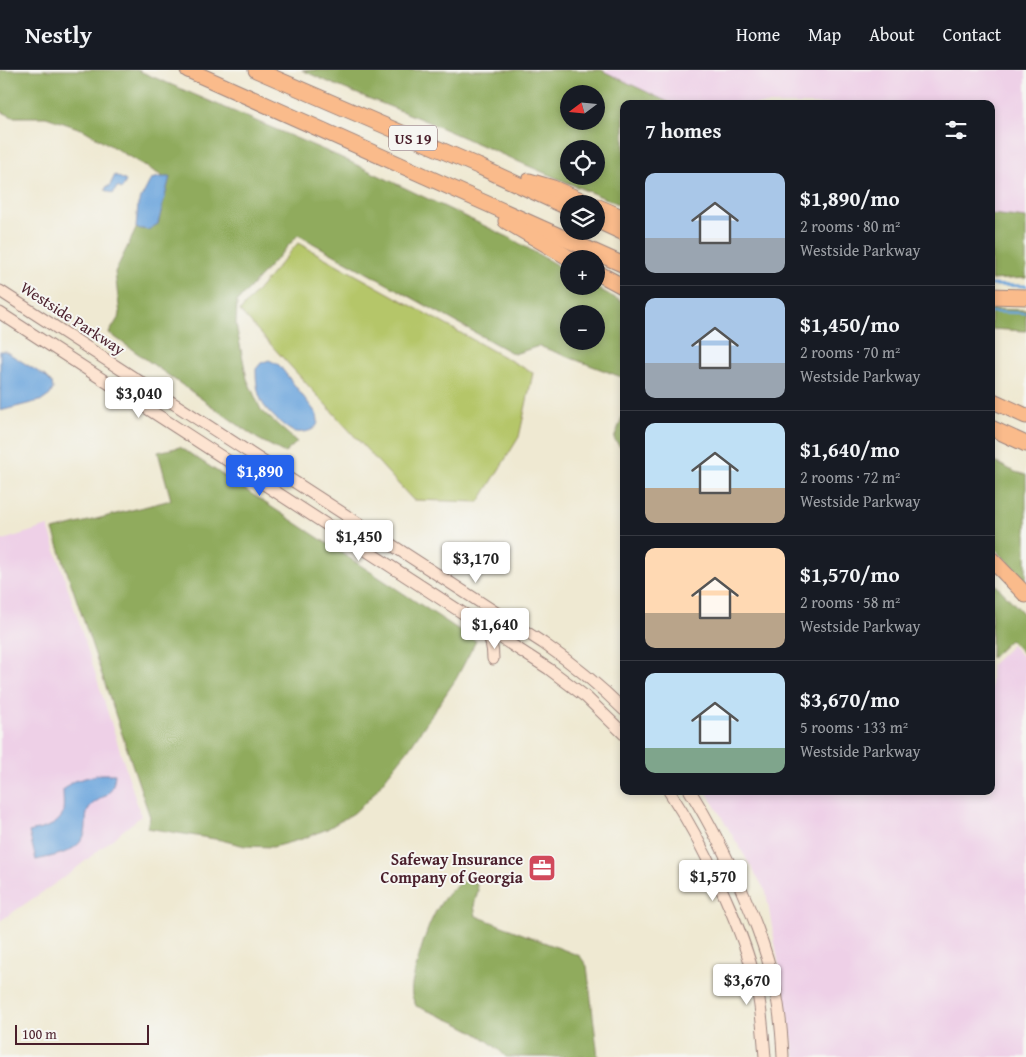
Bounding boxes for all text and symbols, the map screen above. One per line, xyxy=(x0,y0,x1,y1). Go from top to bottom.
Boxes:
text: Nestly xyxy=(25,17,92,52)
text: Home xyxy=(736,21,780,48)
text: Map xyxy=(808,21,841,48)
text: About xyxy=(869,21,915,48)
text: Contact xyxy=(943,21,1001,48)
north arrow xyxy=(560,85,605,130)
map controls xyxy=(560,85,605,350)
text: 7 homes xyxy=(645,115,721,146)
icon: filters xyxy=(942,116,970,144)
road number: US 19 xyxy=(389,126,437,150)
button: locate xyxy=(560,140,605,185)
text: $1,890/mo xyxy=(800,183,900,214)
icon: home xyxy=(685,193,745,253)
button: layers xyxy=(560,195,605,240)
text: 2 rooms · 80 m² xyxy=(800,214,900,238)
text: Westside Parkway xyxy=(800,238,920,262)
button: + xyxy=(560,250,605,295)
street label: Westside Parkway xyxy=(16,275,130,361)
button: − xyxy=(560,305,605,350)
text: $1,450/mo xyxy=(800,309,900,340)
icon: home xyxy=(685,318,745,378)
text: 2 rooms · 70 m² xyxy=(800,340,900,364)
text: Westside Parkway xyxy=(800,364,920,388)
pin: $3,040 xyxy=(98,376,180,419)
text: $3,040 xyxy=(116,381,162,405)
text: $1,640/mo xyxy=(800,434,900,465)
icon: home xyxy=(685,443,745,503)
pin: $1,890 xyxy=(219,454,301,497)
text: $1,890 xyxy=(237,459,283,483)
text: 2 rooms · 72 m² xyxy=(800,465,900,489)
text: Westside Parkway xyxy=(800,489,920,513)
pin: $1,450 xyxy=(318,520,400,562)
text: $1,450 xyxy=(336,524,382,548)
pin: $3,170 xyxy=(435,542,517,584)
text: $3,170 xyxy=(453,546,499,570)
text: $1,570/mo xyxy=(800,559,900,590)
icon: home xyxy=(685,568,745,628)
text: 2 rooms · 58 m² xyxy=(800,590,900,614)
pin: $1,640 xyxy=(454,608,536,650)
text: $1,640 xyxy=(472,612,518,636)
text: Westside Parkway xyxy=(800,614,920,638)
text: $3,670/mo xyxy=(800,684,900,715)
icon: home xyxy=(685,693,745,753)
text: 5 rooms · 133 m² xyxy=(800,715,908,739)
text: Westside Parkway xyxy=(800,739,920,763)
place label: Safeway Insurance Company of Georgia xyxy=(381,847,524,889)
office icon: Safeway Insurance Company of Georgia xyxy=(527,853,557,883)
pin: $1,570 xyxy=(672,860,754,902)
text: $1,570 xyxy=(690,864,736,888)
pin: $3,670 xyxy=(706,964,788,1006)
text: $3,670 xyxy=(724,968,770,992)
scale bar xyxy=(15,1022,149,1045)
text: 100 m xyxy=(22,1024,57,1044)

